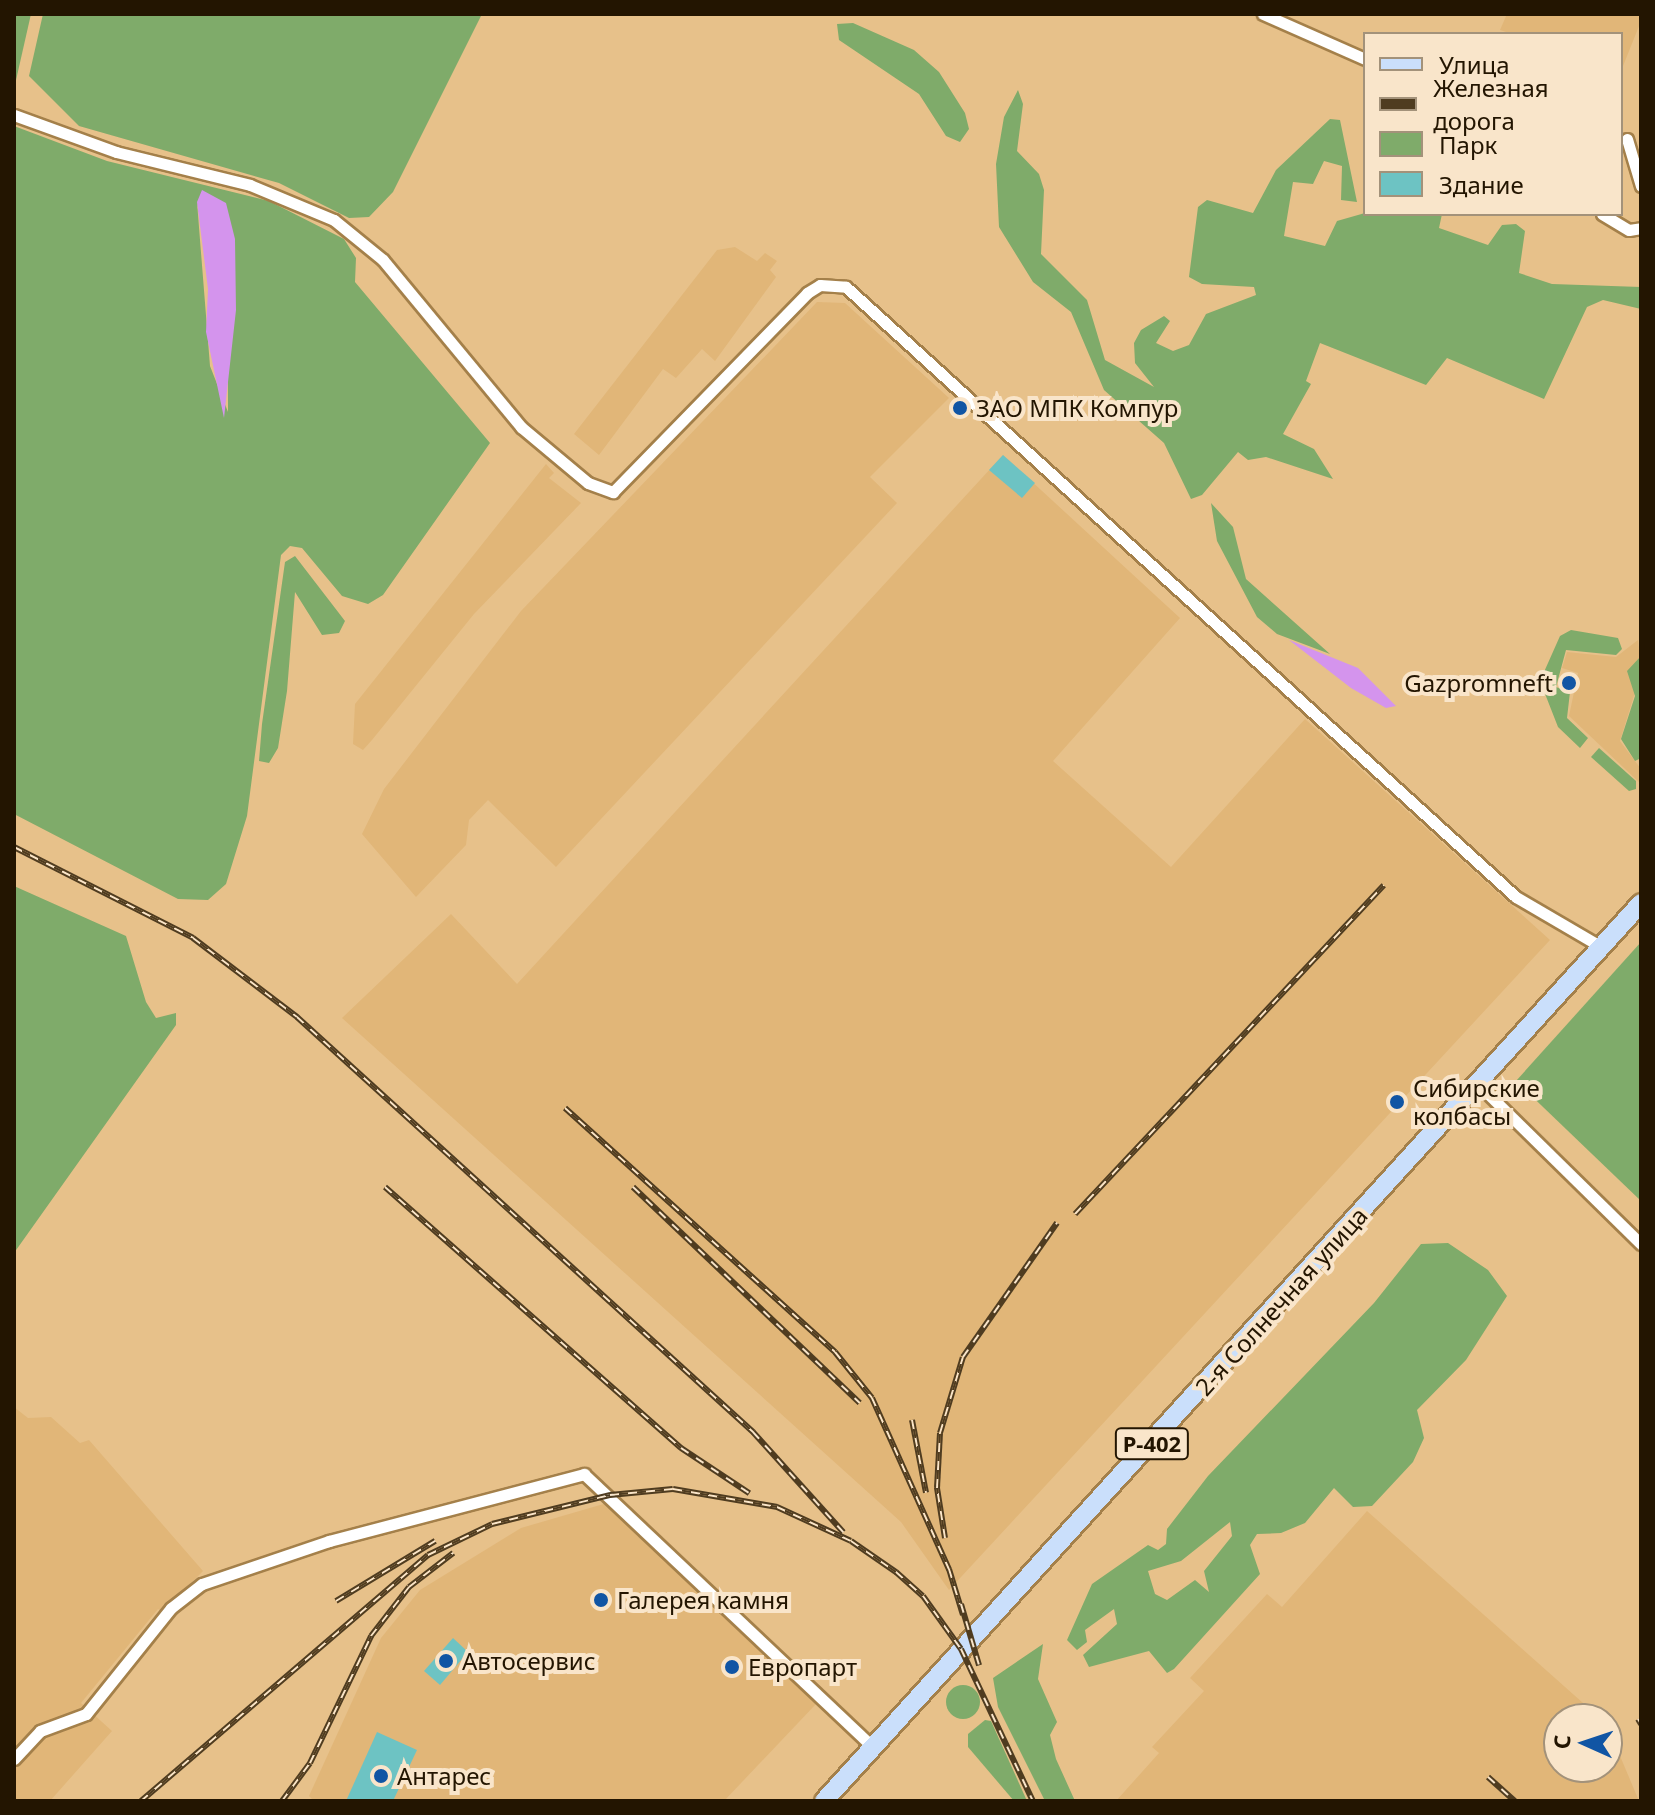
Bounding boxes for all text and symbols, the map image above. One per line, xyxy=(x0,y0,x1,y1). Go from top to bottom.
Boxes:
legend xyxy=(1363,32,1623,216)
text: Улица xyxy=(1439,48,1510,81)
text: Железная дорога xyxy=(1433,71,1549,137)
text: Парк xyxy=(1439,128,1497,161)
text: Здание xyxy=(1439,168,1524,201)
place label: ЗАО МПК Компур xyxy=(976,394,1178,422)
marker: ЗАО МПК Компур xyxy=(951,399,969,417)
place label: Gazpromneft xyxy=(1404,669,1553,697)
marker: Gazpromneft xyxy=(1560,674,1578,692)
place label: Сибирские колбасы xyxy=(1413,1074,1540,1130)
marker: Сибирские колбасы xyxy=(1388,1093,1406,1111)
street label: 2-я Солнечная улица xyxy=(1189,1201,1373,1401)
road number: Р-402 xyxy=(1114,1426,1190,1462)
place label: Галерея камня xyxy=(617,1586,789,1614)
marker: Галерея камня xyxy=(592,1591,610,1609)
place label: Автосервис xyxy=(462,1647,595,1675)
marker: Автосервис xyxy=(437,1652,455,1670)
place label: Европарт xyxy=(748,1653,857,1681)
marker: Европарт xyxy=(723,1658,741,1676)
north arrow xyxy=(1543,1703,1623,1783)
text: С xyxy=(1546,1734,1576,1750)
place label: Антарес xyxy=(397,1762,491,1790)
marker: Антарес xyxy=(372,1767,390,1785)

